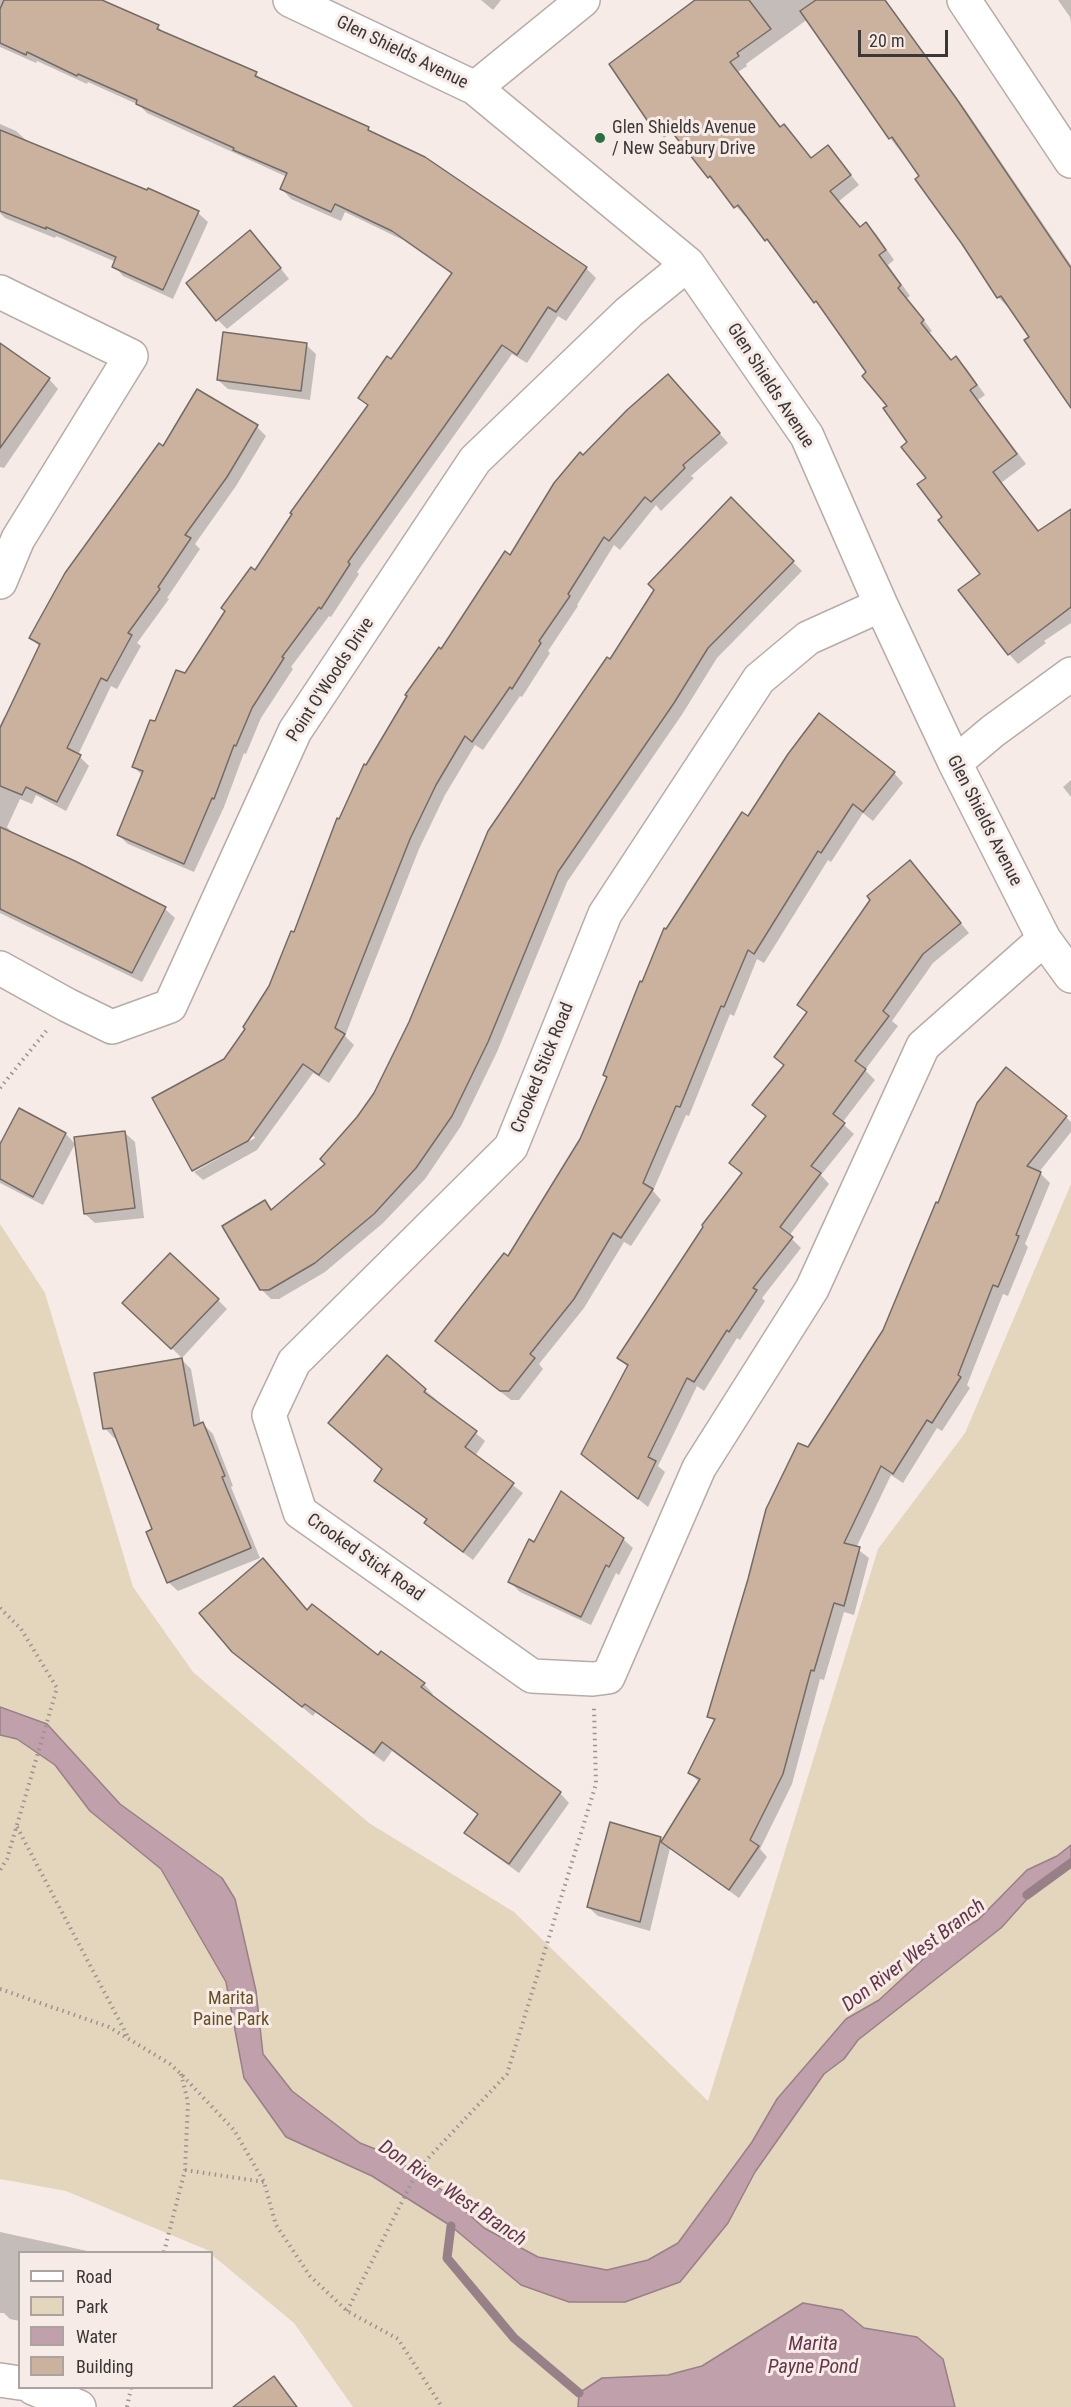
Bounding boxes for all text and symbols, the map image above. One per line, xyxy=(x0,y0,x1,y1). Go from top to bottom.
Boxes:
street label: Glen Shields Avenue xyxy=(333,12,471,94)
scale bar xyxy=(861,18,951,56)
text: 20 m xyxy=(869,30,904,51)
place label: Glen Shields Avenue / New Seabury Drive xyxy=(612,117,756,160)
marker: Glen Shields Avenue / New Seabury Drive xyxy=(593,131,607,145)
street label: Glen Shields Avenue xyxy=(722,320,818,452)
street label: Point O'Woods Drive xyxy=(283,614,379,746)
street label: Glen Shields Avenue xyxy=(942,752,1026,890)
street label: Crooked Stick Road xyxy=(507,1000,579,1136)
street label: Crooked Stick Road xyxy=(302,1509,428,1607)
water label: Don River West Branch xyxy=(838,1894,990,2018)
park label: Marita Paine Park xyxy=(193,1988,269,2030)
water label: Don River West Branch xyxy=(374,2136,530,2252)
legend xyxy=(18,2251,213,2389)
text: Road xyxy=(76,2266,112,2287)
text: Park xyxy=(76,2296,108,2317)
text: Water xyxy=(76,2326,117,2347)
water label: Marita Payne Pond xyxy=(768,2333,858,2380)
text: Building xyxy=(76,2356,133,2377)

